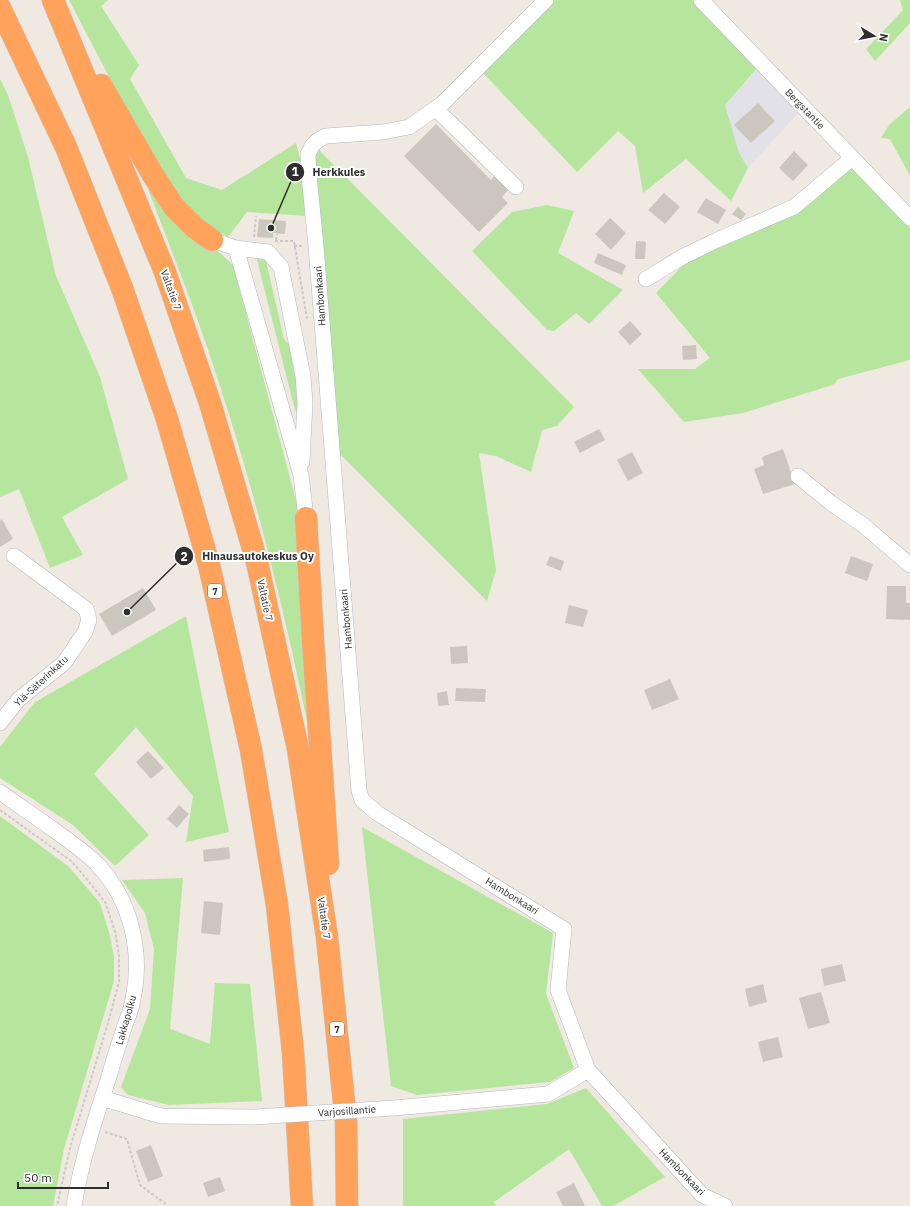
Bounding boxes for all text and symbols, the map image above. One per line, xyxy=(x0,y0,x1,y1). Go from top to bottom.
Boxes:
north arrow xyxy=(854,16,894,56)
text: N xyxy=(876,33,891,43)
street label: Bergstantie xyxy=(782,86,828,132)
callout: Herkkules xyxy=(285,161,374,184)
text: 1 xyxy=(291,164,299,179)
text: Herkkules xyxy=(313,165,366,179)
street label: Hambonkaari xyxy=(311,265,329,327)
street label: Valtatie 7 xyxy=(158,268,184,312)
callout: Hinausautokeskus Oy xyxy=(174,545,322,568)
text: 2 xyxy=(180,549,188,564)
text: Hinausautokeskus Oy xyxy=(202,549,314,563)
street label: Valtatie 7 xyxy=(254,578,276,622)
road number: 7 xyxy=(208,584,222,598)
street label: Hambonkaari xyxy=(337,588,355,650)
street label: Ylä-Säterinkatu xyxy=(11,653,71,709)
street label: Hambonkaari xyxy=(483,875,541,917)
street label: Valtatie 7 xyxy=(315,896,333,940)
street label: Lakkapolku xyxy=(113,994,139,1046)
road number: 7 xyxy=(330,1022,344,1036)
street label: Varjosillantie xyxy=(318,1102,377,1120)
street label: Hambonkaari xyxy=(656,1146,708,1198)
scale bar xyxy=(18,1164,108,1190)
text: 50 m xyxy=(24,1170,52,1185)

